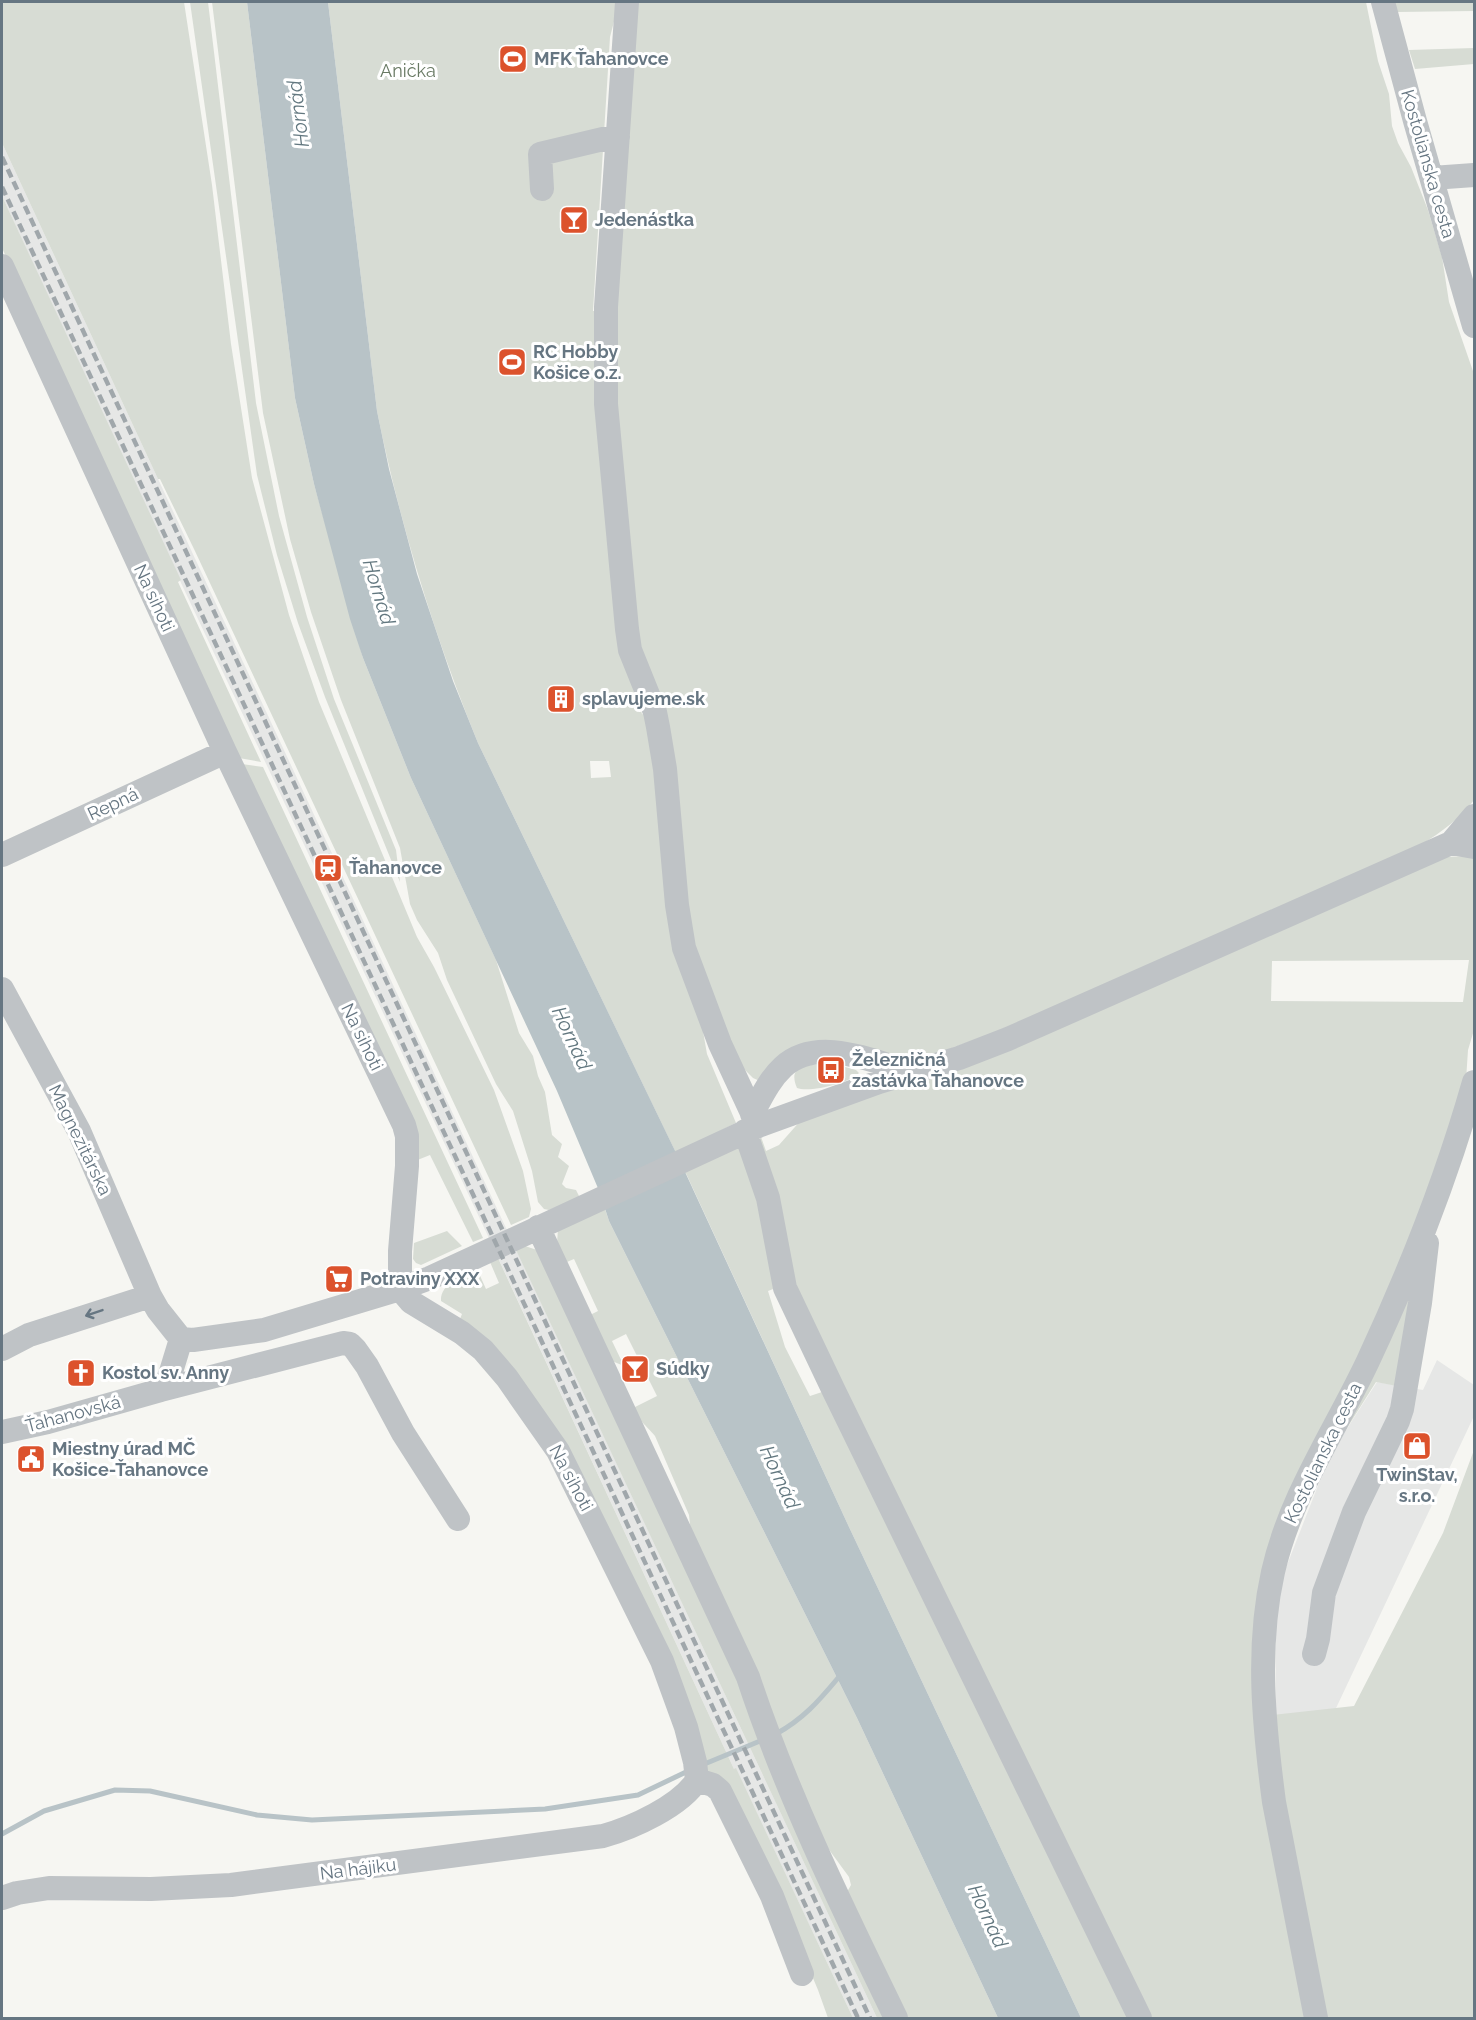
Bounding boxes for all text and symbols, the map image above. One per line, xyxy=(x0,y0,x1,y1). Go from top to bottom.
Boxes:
sports icon: MFK Ťahanovce xyxy=(497,43,529,75)
place label: MFK Ťahanovce xyxy=(534,48,669,69)
park label: Anička xyxy=(380,60,436,81)
water label: Hornád xyxy=(282,78,314,149)
street label: Kostolianska cesta xyxy=(1397,87,1460,241)
bar icon: Jedenástka xyxy=(558,204,590,236)
place label: Jedenástka xyxy=(595,209,694,230)
place label: RC Hobby Košice o.z. xyxy=(533,341,622,383)
sports icon: RC Hobby Košice o.z. xyxy=(496,346,528,378)
water label: Hornád xyxy=(358,556,401,629)
street label: Na sihoti xyxy=(130,561,179,635)
building icon: splavujeme.sk xyxy=(545,683,577,715)
place label: splavujeme.sk xyxy=(582,688,706,709)
street label: Repná xyxy=(84,783,141,824)
station icon: Ťahanovce xyxy=(312,852,344,884)
place label: Ťahanovce xyxy=(349,857,442,878)
street label: Na sihoti xyxy=(337,1000,388,1074)
water label: Hornád xyxy=(547,1002,598,1075)
place label: Železničná zastávka Ťahanovce xyxy=(852,1049,1024,1091)
bus stop icon: Železničná zastávka Ťahanovce xyxy=(815,1054,847,1086)
street label: Magnezitárska xyxy=(45,1081,116,1199)
supermarket icon: Potraviny XXX xyxy=(323,1263,355,1295)
place label: Potraviny XXX xyxy=(360,1268,480,1289)
one-way arrow xyxy=(85,1308,104,1319)
bar icon: Súdky xyxy=(619,1353,651,1385)
church icon: Kostol sv. Anny xyxy=(65,1357,97,1389)
place label: Súdky xyxy=(656,1358,710,1379)
place label: Kostol sv. Anny xyxy=(102,1362,229,1383)
street label: Kostolianska cesta xyxy=(1279,1379,1366,1526)
street label: Ťahanovská xyxy=(23,1390,123,1436)
shop icon: TwinStav, s.r.o. xyxy=(1401,1430,1433,1462)
place label: Miestny úrad MČ Košice-Ťahanovce xyxy=(52,1437,208,1480)
street label: Na sihoti xyxy=(545,1441,598,1514)
water label: Hornád xyxy=(755,1441,806,1514)
public building icon: Miestny úrad MČ Košice-Ťahanovce xyxy=(15,1443,47,1475)
place label: TwinStav, s.r.o. xyxy=(1376,1464,1458,1506)
street label: Na hájiku xyxy=(319,1853,397,1884)
water label: Hornád xyxy=(963,1880,1014,1953)

